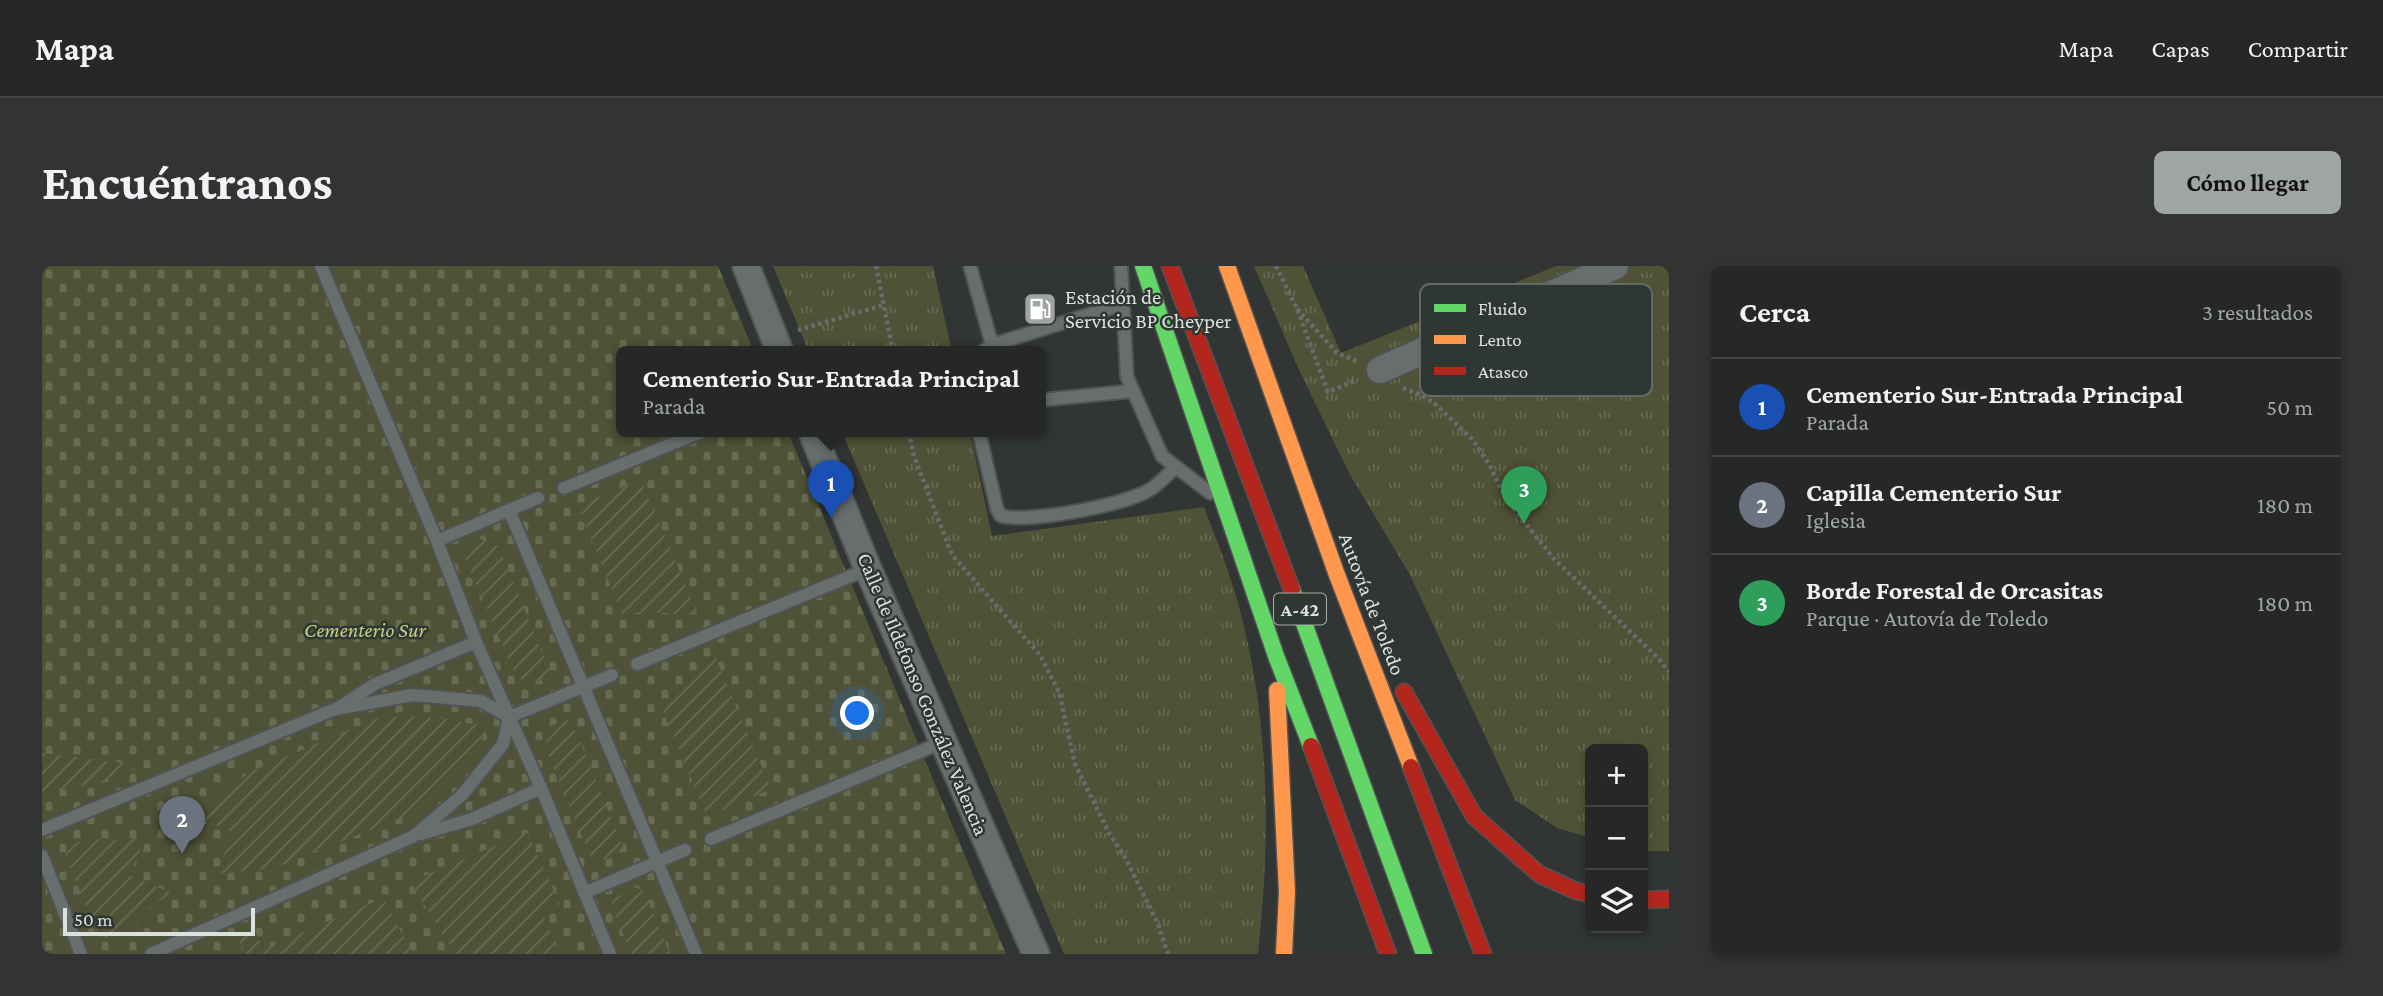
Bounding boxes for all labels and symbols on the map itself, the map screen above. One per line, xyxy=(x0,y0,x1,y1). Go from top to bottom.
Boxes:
legend xyxy=(1420,284,1652,396)
place label: Estación de Servicio BP Cheyper xyxy=(1065,285,1232,333)
fuel station icon: Estación de Servicio BP Cheyper xyxy=(1021,290,1059,328)
text: Fluido xyxy=(1478,298,1527,319)
text: Lento xyxy=(1478,329,1522,350)
text: Atasco xyxy=(1478,361,1528,382)
pin: 1 xyxy=(808,460,854,518)
pin: 3 xyxy=(1501,466,1547,524)
street label: Autovía de Toledo xyxy=(1334,529,1410,679)
street label: Calle de Ildefonso González Valencia xyxy=(852,549,994,839)
road number: A-42 xyxy=(1274,594,1326,624)
park label: Cementerio Sur xyxy=(304,618,427,642)
your location xyxy=(840,696,874,730)
pin: 2 xyxy=(159,796,205,854)
scale bar xyxy=(63,905,256,937)

